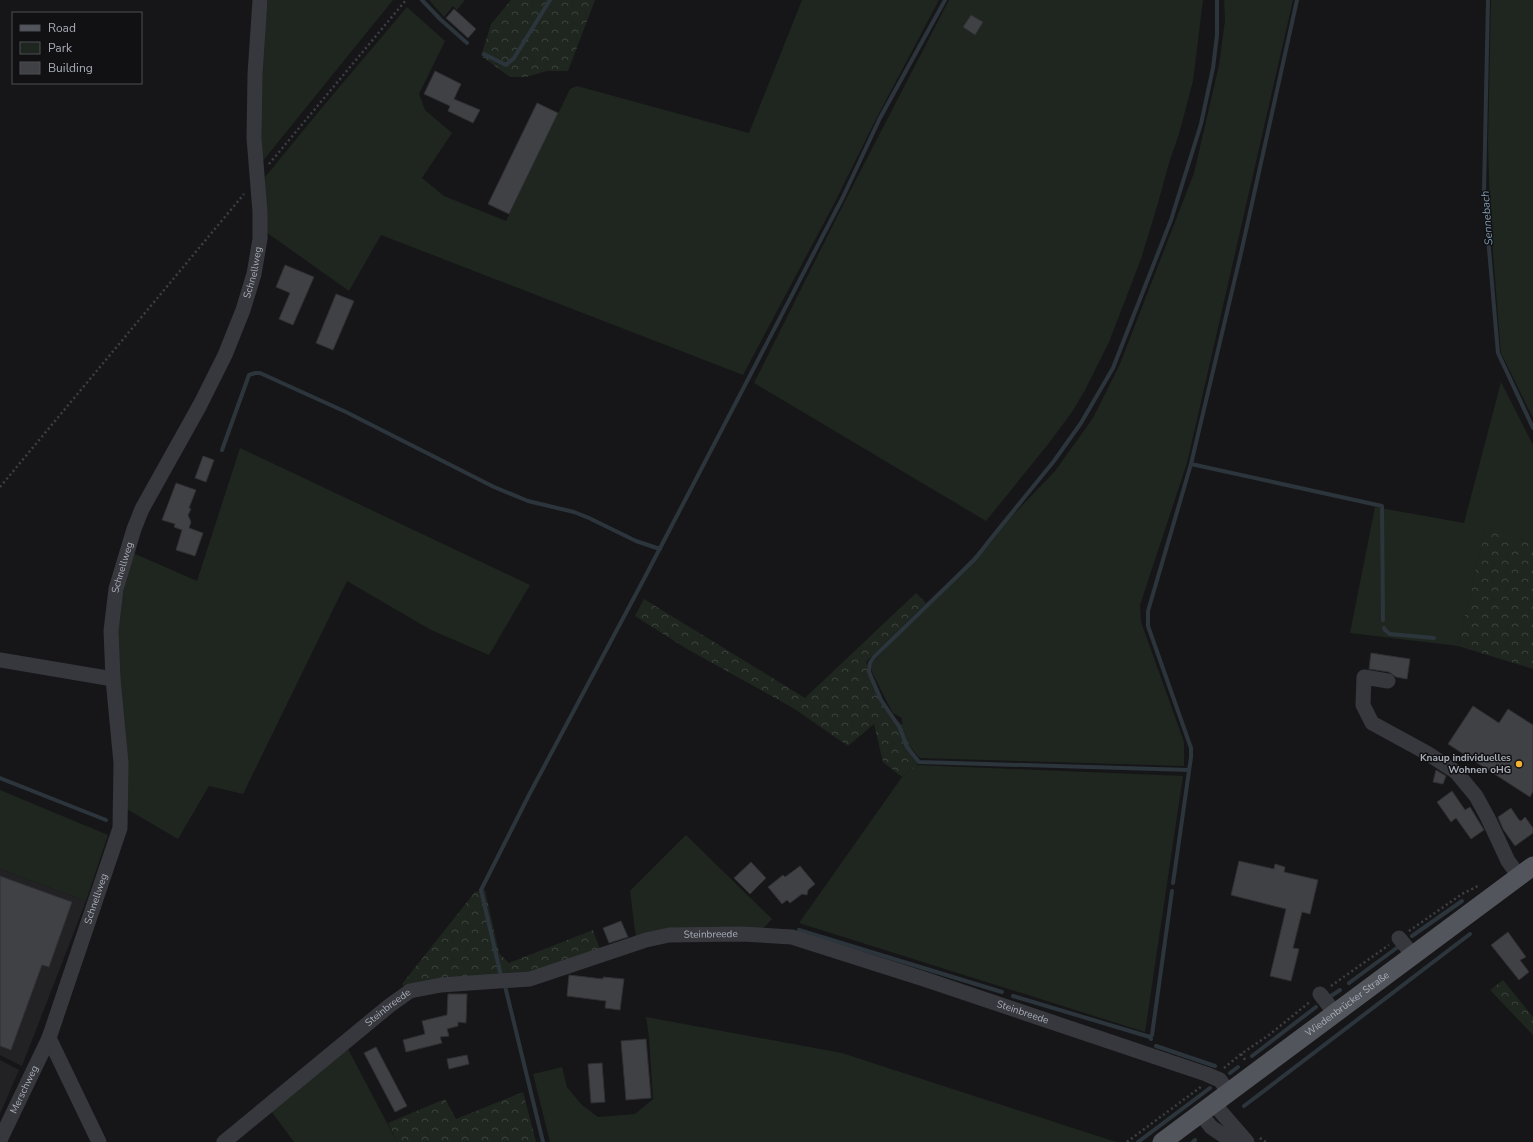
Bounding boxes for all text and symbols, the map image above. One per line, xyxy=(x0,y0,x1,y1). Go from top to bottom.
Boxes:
legend xyxy=(12,12,142,84)
text: Road xyxy=(48,20,76,36)
text: Park xyxy=(48,40,73,56)
text: Building xyxy=(48,60,93,76)
water label: Sennebach xyxy=(1478,190,1496,246)
street label: Schnellweg xyxy=(240,245,266,300)
street label: Schnellweg xyxy=(109,540,137,594)
place label: Knaup individuelles Wohnen oHG xyxy=(1420,751,1511,777)
marker: Knaup individuelles Wohnen oHG xyxy=(1514,759,1524,769)
street label: Schnellweg xyxy=(81,871,111,926)
street label: Steinbreede xyxy=(684,927,738,942)
street label: Wiedenbrücker Straße xyxy=(1302,968,1392,1040)
street label: Steinbreede xyxy=(362,986,414,1030)
street label: Steinbreede xyxy=(995,997,1051,1027)
street label: Merschweg xyxy=(7,1063,42,1116)

